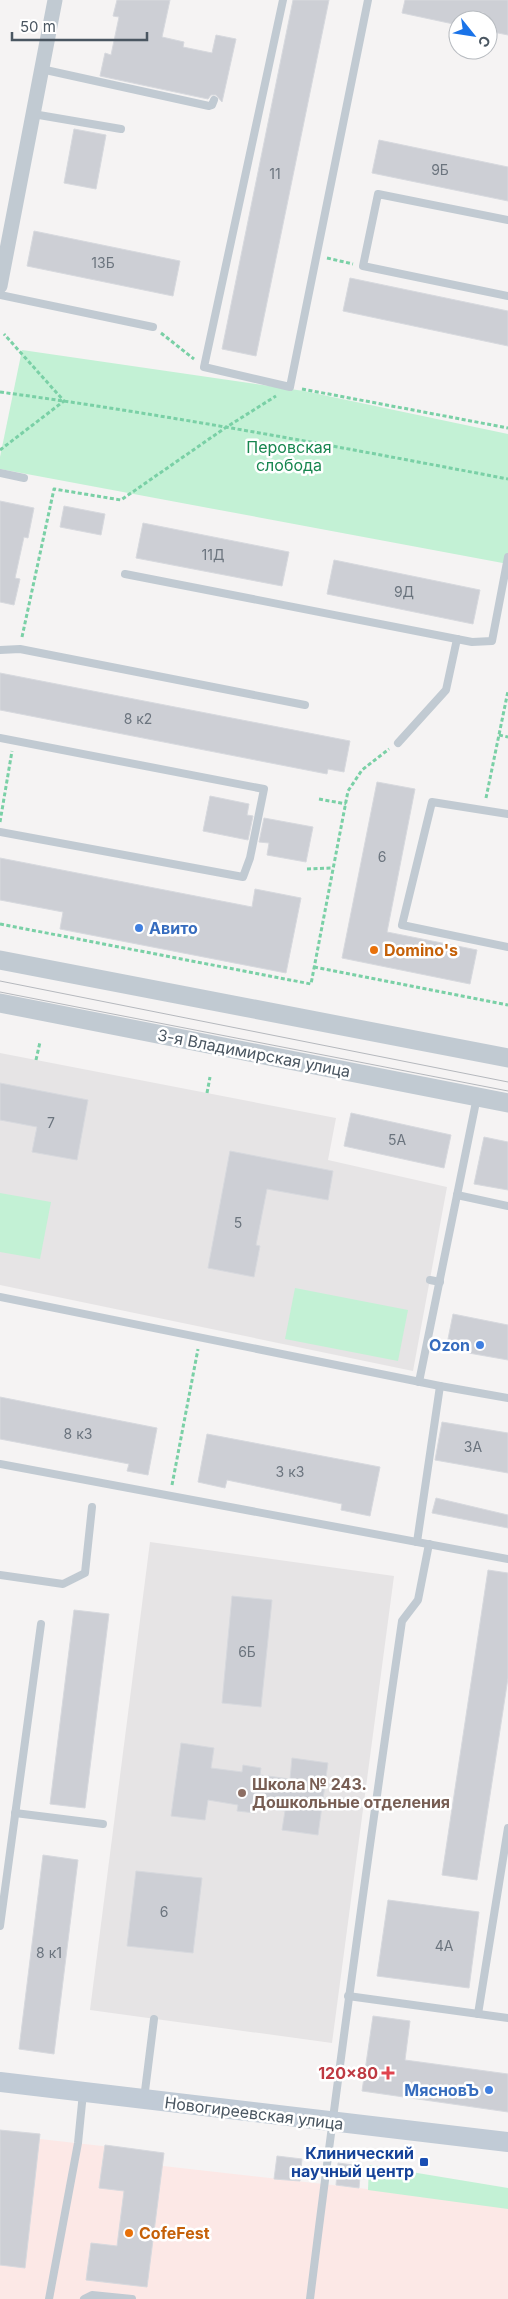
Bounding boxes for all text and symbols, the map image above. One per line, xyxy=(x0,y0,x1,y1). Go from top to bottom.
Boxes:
scale bar xyxy=(12,10,148,42)
north arrow xyxy=(448,10,498,60)
text: 50 m xyxy=(20,17,56,36)
text: С xyxy=(475,33,495,50)
house number: 9Б xyxy=(431,161,449,178)
house number: 11 xyxy=(269,165,281,182)
house number: 13Б xyxy=(91,254,115,271)
park label: Перовская слобода xyxy=(246,437,332,475)
house number: 11Д xyxy=(202,546,224,563)
house number: 9Д xyxy=(394,583,414,600)
house number: 8 к2 xyxy=(124,710,152,727)
house number: 6 xyxy=(378,848,386,865)
place label: Авито xyxy=(149,918,198,938)
marker: Авито xyxy=(133,922,145,934)
place label: Domino's xyxy=(384,940,458,960)
marker: Domino's xyxy=(368,944,380,956)
street label: 3-я Владимирская улица xyxy=(156,1024,352,1082)
house number: 7 xyxy=(47,1114,55,1131)
house number: 5А xyxy=(388,1131,406,1148)
house number: 5 xyxy=(234,1214,242,1231)
place label: Ozon xyxy=(429,1335,470,1355)
marker: Ozon xyxy=(474,1339,486,1351)
house number: 8 к3 xyxy=(64,1425,92,1442)
house number: 3А xyxy=(464,1438,482,1455)
house number: 3 к3 xyxy=(276,1463,304,1480)
house number: 6Б xyxy=(238,1643,256,1660)
place label: Школа № 243. Дошкольные отделения xyxy=(252,1774,450,1812)
marker: Школа № 243. Дошкольные отделения xyxy=(236,1787,248,1799)
house number: 6 xyxy=(160,1903,168,1920)
house number: 4А xyxy=(435,1937,454,1954)
house number: 8 к1 xyxy=(36,1944,62,1961)
place label: 120x80 xyxy=(318,2063,378,2083)
marker: 120x80 xyxy=(382,2067,394,2079)
place label: МясновЪ xyxy=(404,2080,479,2100)
marker: МясновЪ xyxy=(483,2084,495,2096)
street label: Новогиреевская улица xyxy=(163,2092,345,2134)
place label: Клинический научный центр xyxy=(291,2143,414,2181)
marker: Клинический научный центр xyxy=(418,2156,430,2168)
place label: CofeFest xyxy=(139,2223,210,2243)
marker: CofeFest xyxy=(123,2227,135,2239)

